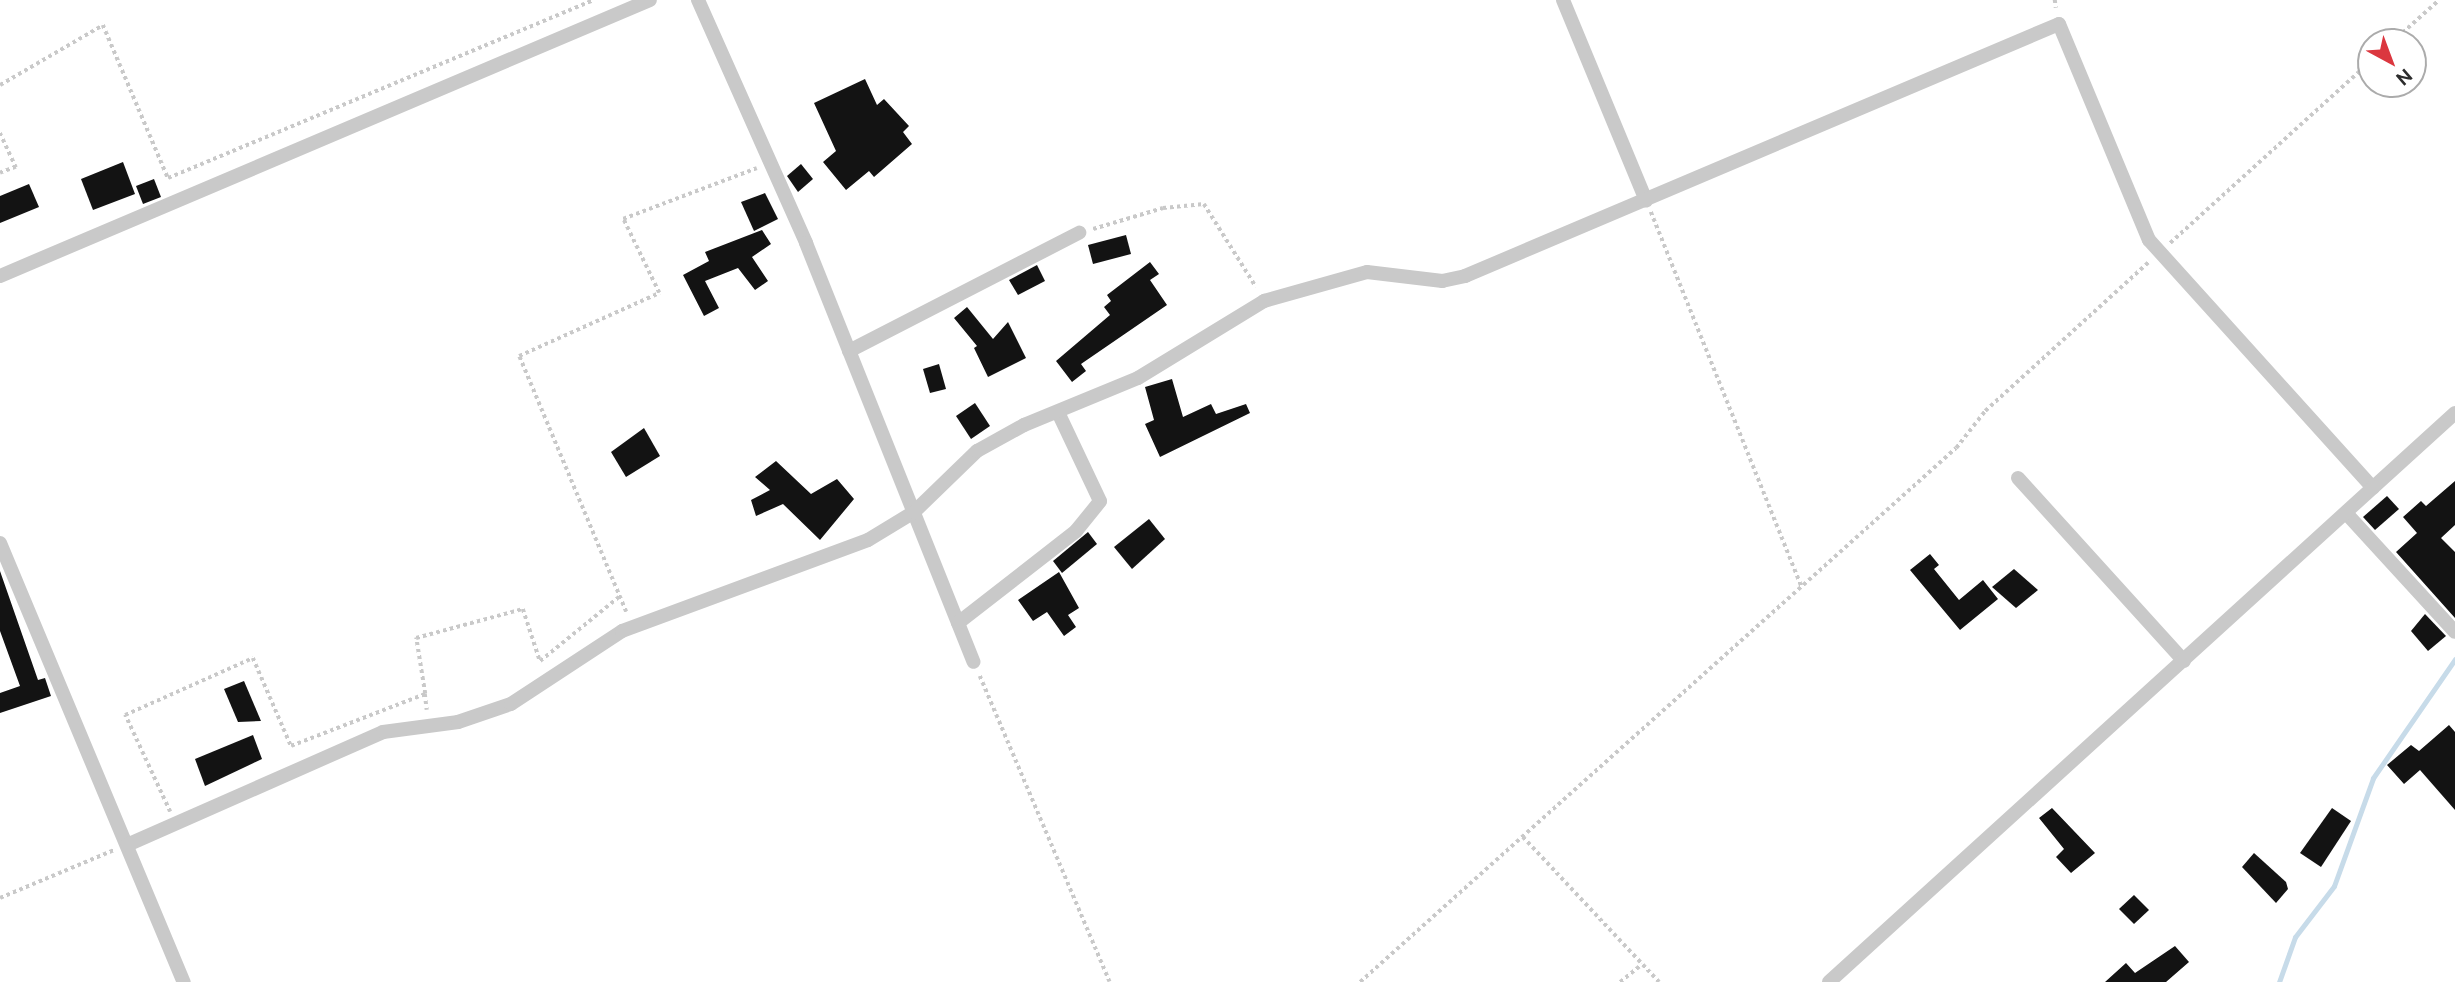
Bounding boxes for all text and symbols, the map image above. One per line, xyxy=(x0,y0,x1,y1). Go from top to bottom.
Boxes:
north arrow xyxy=(2357,28,2427,98)
text: N xyxy=(2392,64,2417,90)

